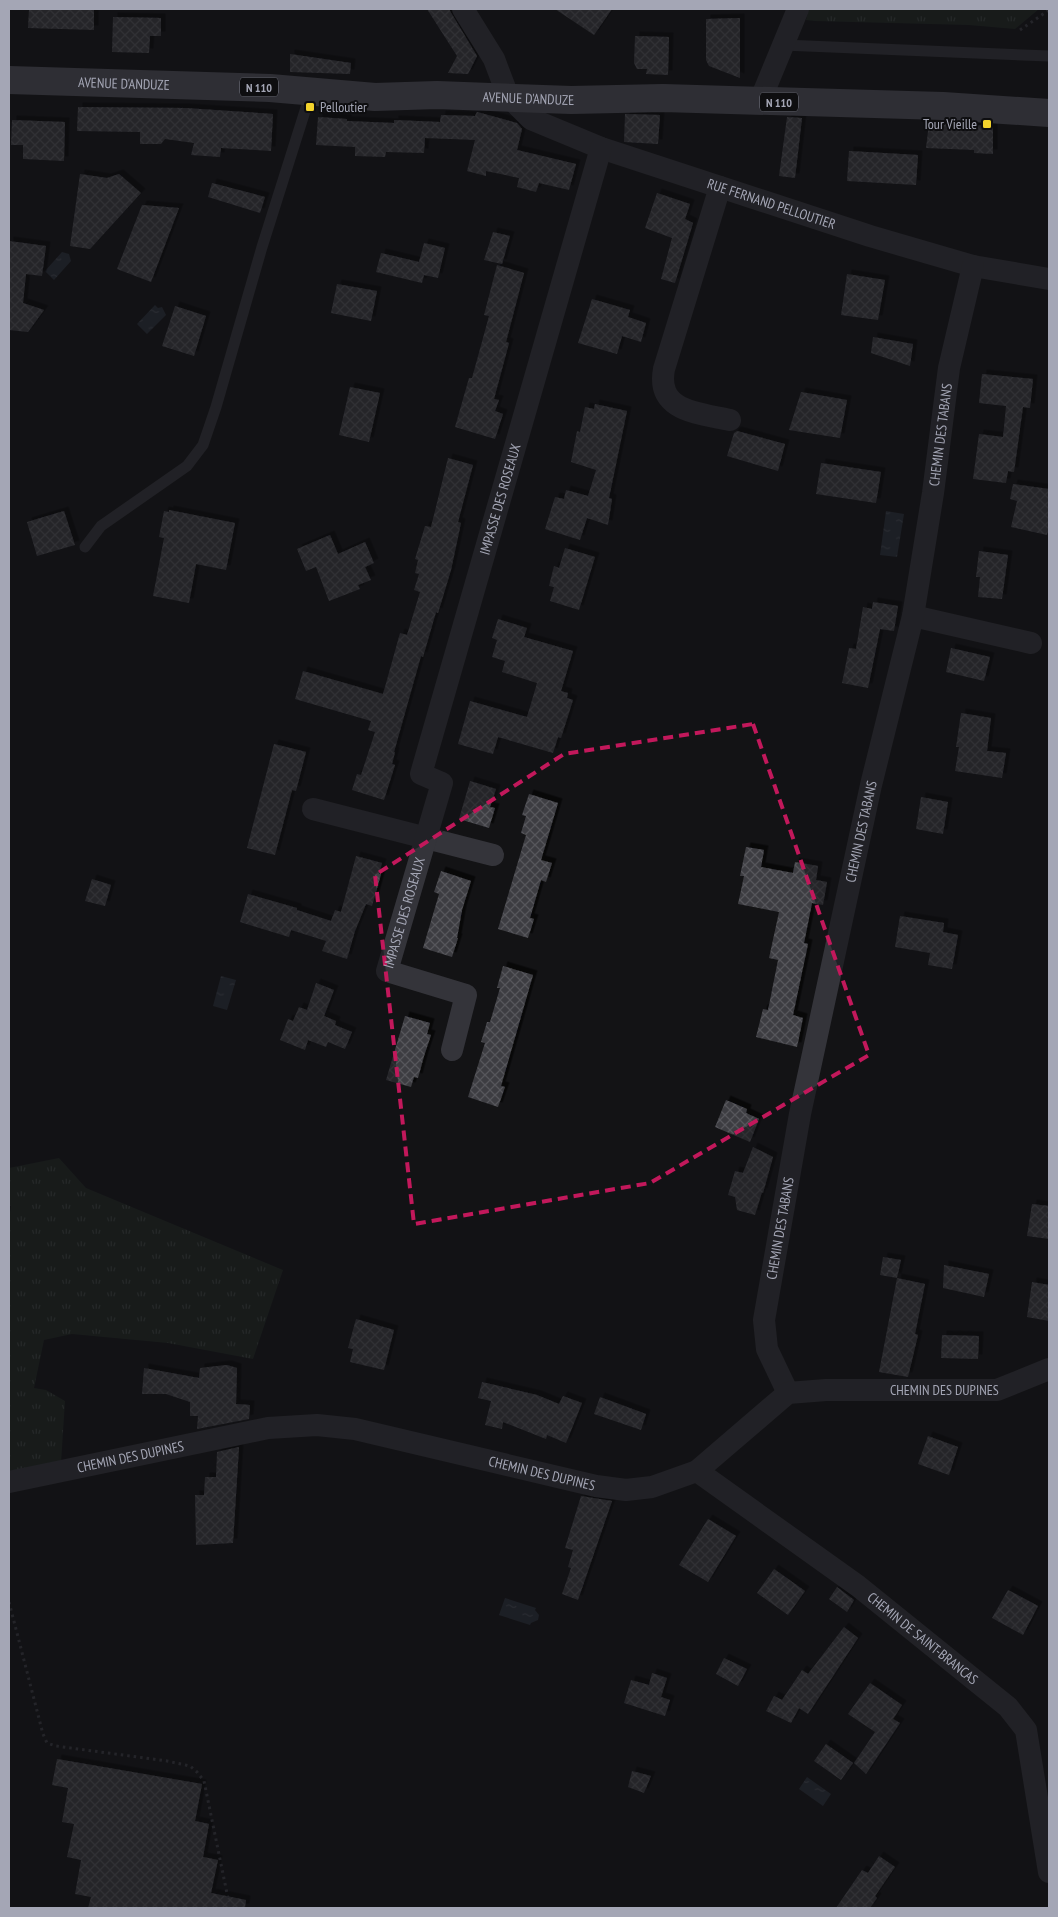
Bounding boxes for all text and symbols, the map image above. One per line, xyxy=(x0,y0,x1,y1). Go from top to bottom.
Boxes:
street label: AVENUE D'ANDUZE xyxy=(78,73,170,94)
road number: N 110 xyxy=(240,77,278,96)
street label: AVENUE D'ANDUZE xyxy=(482,88,574,109)
road number: N 110 xyxy=(760,92,798,111)
place label: Pelloutier xyxy=(320,98,367,116)
marker: Pelloutier xyxy=(304,101,316,113)
place label: Tour Vieille xyxy=(923,115,977,133)
marker: Tour Vieille xyxy=(981,118,993,130)
street label: RUE FERNAND PELLOUTIER xyxy=(705,174,838,233)
street label: CHEMIN DES TABANS xyxy=(925,382,956,487)
street label: IMPASSE DES ROSEAUX xyxy=(476,442,525,557)
street label: CHEMIN DES TABANS xyxy=(841,779,881,884)
street label: IMPASSE DES ROSEAUX xyxy=(379,855,429,970)
street label: CHEMIN DES TABANS xyxy=(762,1176,798,1281)
street label: CHEMIN DES DUPINES xyxy=(890,1381,999,1399)
street label: CHEMIN DES DUPINES xyxy=(75,1437,185,1477)
street label: CHEMIN DES DUPINES xyxy=(487,1452,597,1495)
street label: CHEMIN DE SAINT-BRANCAS xyxy=(864,1588,982,1688)

